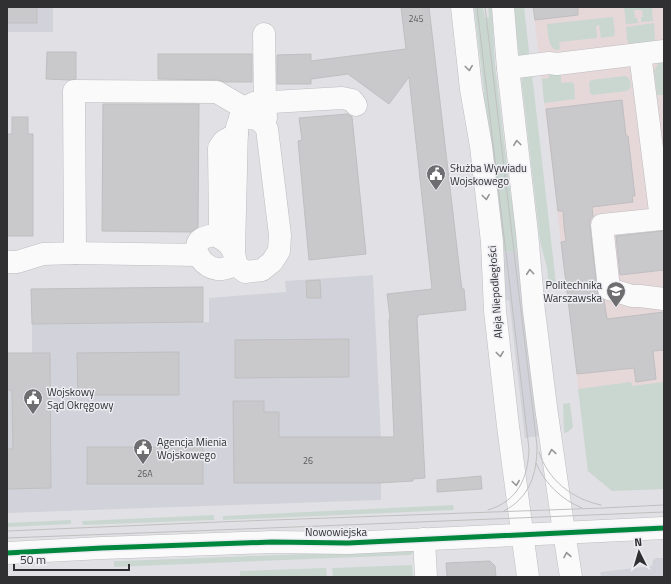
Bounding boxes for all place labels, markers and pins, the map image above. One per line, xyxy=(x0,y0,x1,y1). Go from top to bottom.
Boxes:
place label: Służba Wywiadu Wojskowego xyxy=(450,160,527,189)
public building icon: Służba Wywiadu Wojskowego xyxy=(425,163,447,191)
place label: Politechnika Warszawska xyxy=(543,277,602,306)
school or university icon: Politechnika Warszawska xyxy=(605,280,627,308)
place label: Wojskowy Sąd Okręgowy xyxy=(47,384,114,413)
public building icon: Wojskowy Sąd Okręgowy xyxy=(22,387,44,415)
place label: Agencja Mienia Wojskowego xyxy=(157,434,227,463)
public building icon: Agencja Mienia Wojskowego xyxy=(132,437,154,465)

